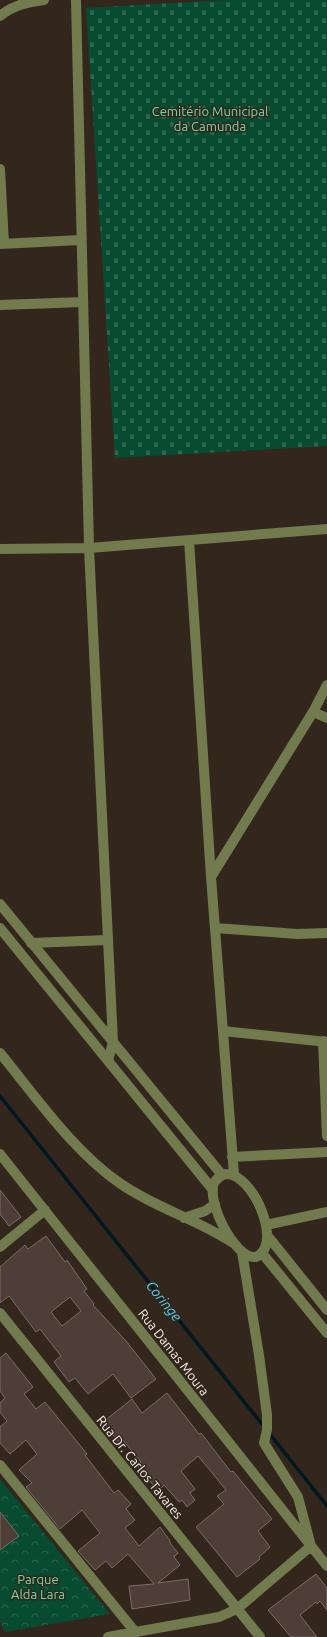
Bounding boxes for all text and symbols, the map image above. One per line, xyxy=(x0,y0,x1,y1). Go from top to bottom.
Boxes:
park label: Cemitério Municipal da Camunda xyxy=(152,104,269,133)
water label: Coringe xyxy=(143,1278,185,1324)
street label: Rua Damas Moura xyxy=(136,1306,212,1398)
street label: Rua Dr. Carlos Tavares xyxy=(94,1413,186,1522)
park label: Parque Alda Lara xyxy=(11,1572,65,1601)

